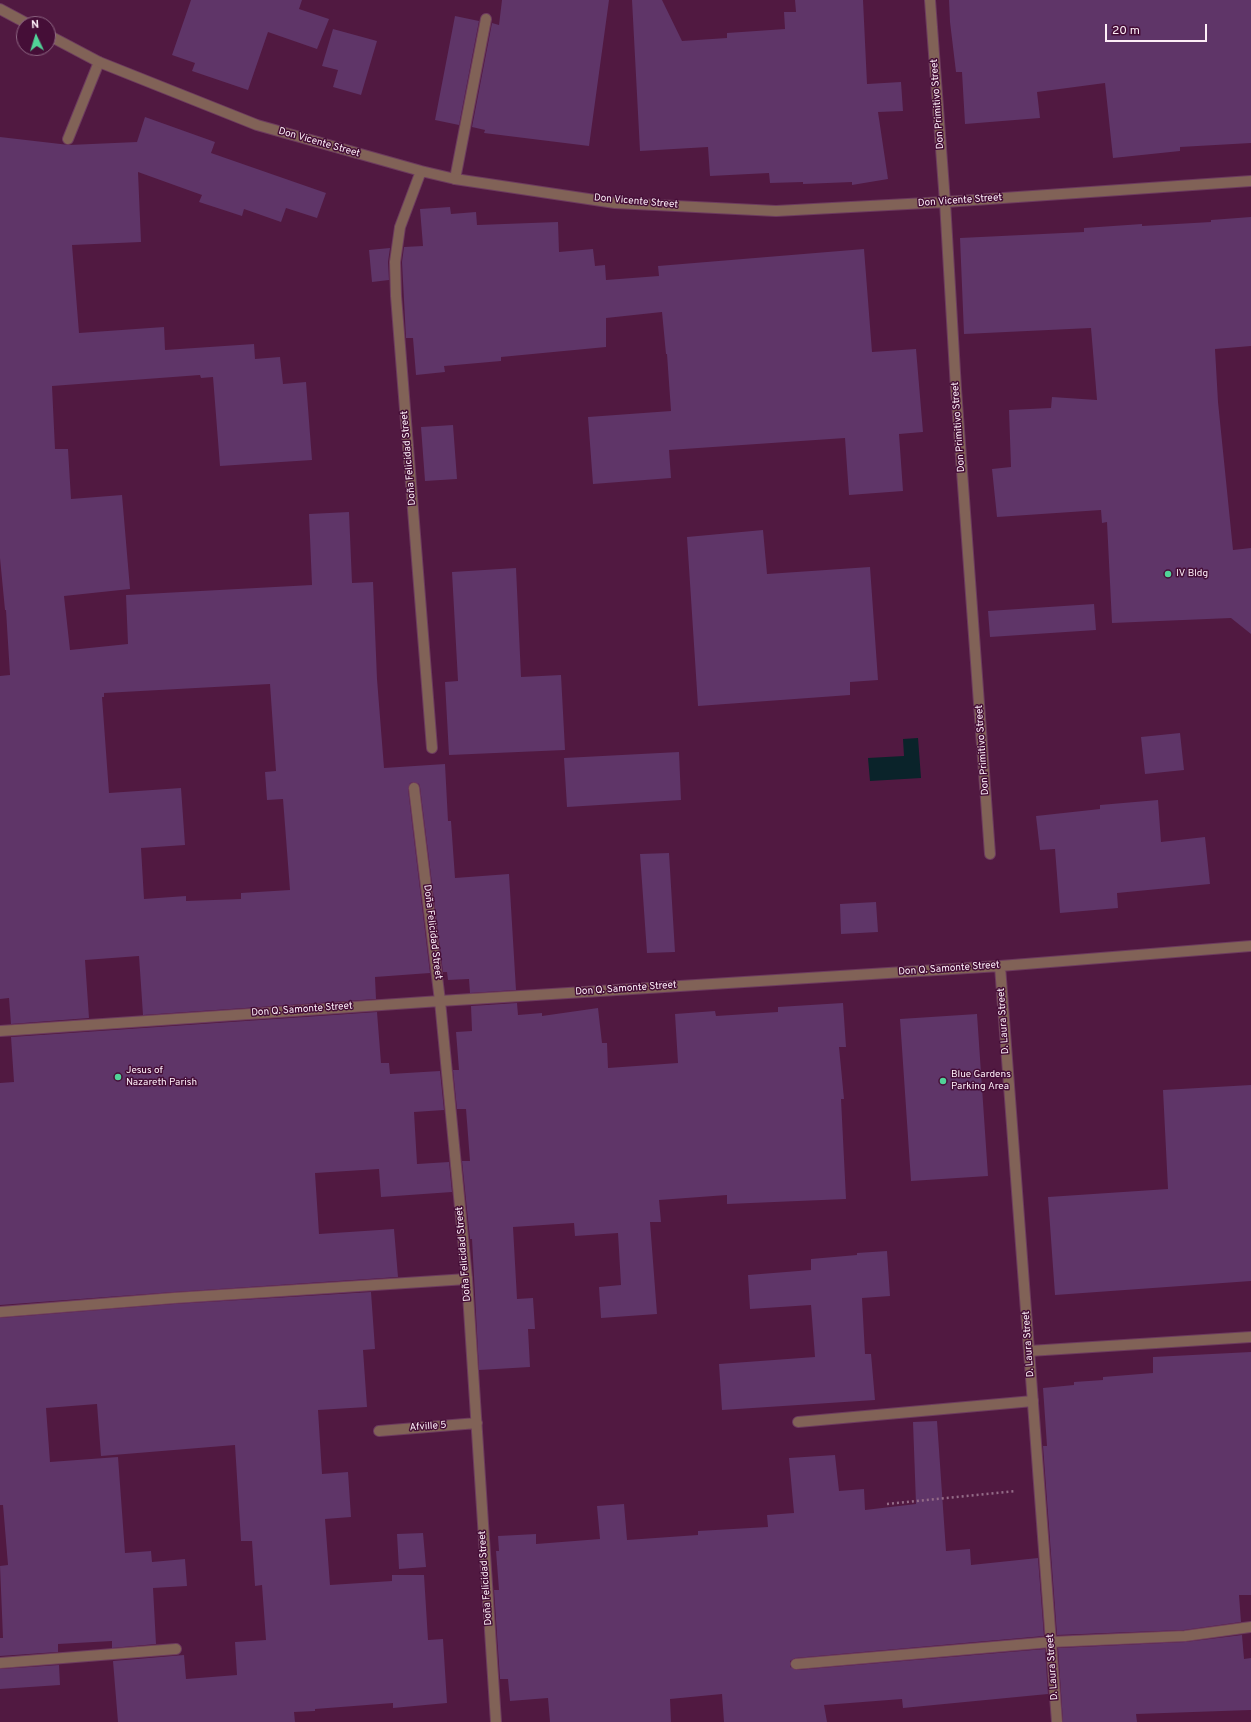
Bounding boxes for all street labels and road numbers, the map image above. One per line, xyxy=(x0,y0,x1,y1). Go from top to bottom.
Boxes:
street label: Don Primitivo Street xyxy=(929,58,947,150)
street label: Don Vicente Street xyxy=(277,126,361,160)
street label: Don Vicente Street xyxy=(594,192,678,212)
street label: Don Vicente Street xyxy=(918,192,1002,210)
street label: Don Primitivo Street xyxy=(950,381,968,473)
street label: Doña Felicidad Street xyxy=(399,410,419,506)
street label: Don Primitivo Street xyxy=(974,704,992,796)
street label: Doña Felicidad Street xyxy=(420,884,444,980)
street label: Don Q. Samonte Street xyxy=(898,959,1000,979)
street label: Don Q. Samonte Street xyxy=(575,979,677,999)
street label: D. Laura Street xyxy=(996,987,1012,1055)
street label: Don Q. Samonte Street xyxy=(251,1000,353,1020)
street label: Doña Felicidad Street xyxy=(454,1206,474,1302)
street label: D. Laura Street xyxy=(1021,1310,1037,1378)
street label: Afville 5 xyxy=(409,1420,447,1434)
street label: Doña Felicidad Street xyxy=(477,1530,495,1626)
street label: D. Laura Street xyxy=(1045,1633,1061,1701)

